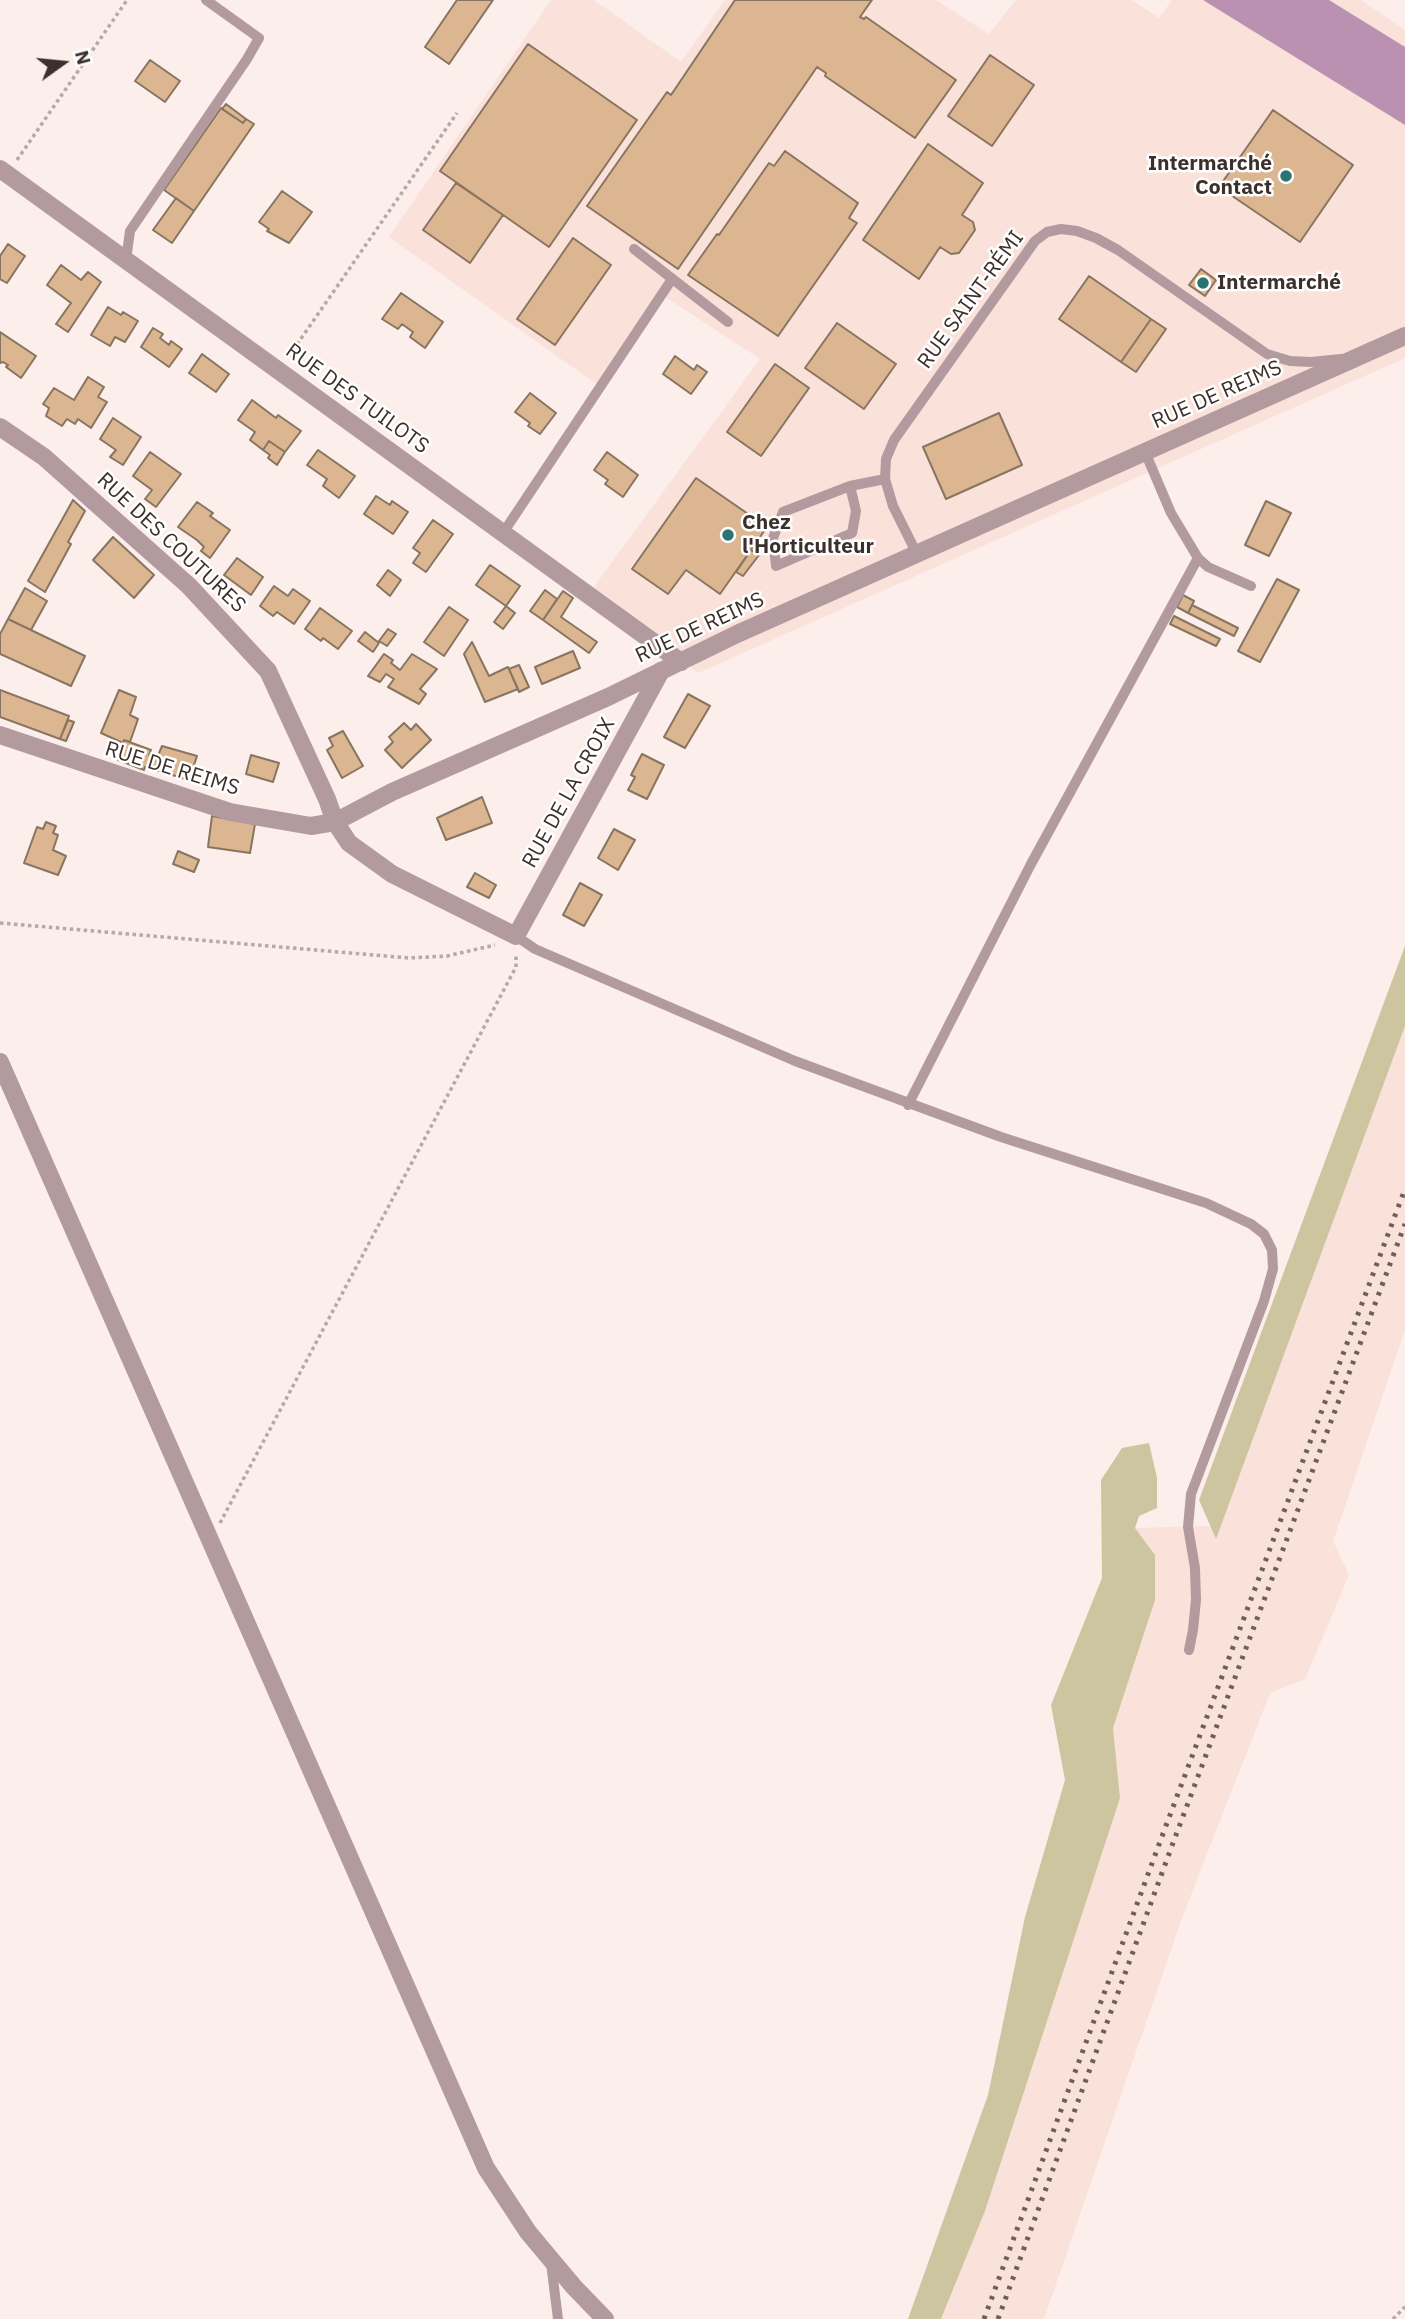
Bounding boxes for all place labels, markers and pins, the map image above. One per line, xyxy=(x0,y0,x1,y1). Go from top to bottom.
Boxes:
place label: Intermarché Contact xyxy=(1148,151,1272,201)
marker: Intermarché Contact xyxy=(1278,168,1294,184)
place label: Intermarché xyxy=(1217,270,1341,296)
marker: Intermarché xyxy=(1195,275,1211,291)
place label: Chez l'Horticulteur xyxy=(742,510,874,560)
marker: Chez l'Horticulteur xyxy=(720,527,736,543)

